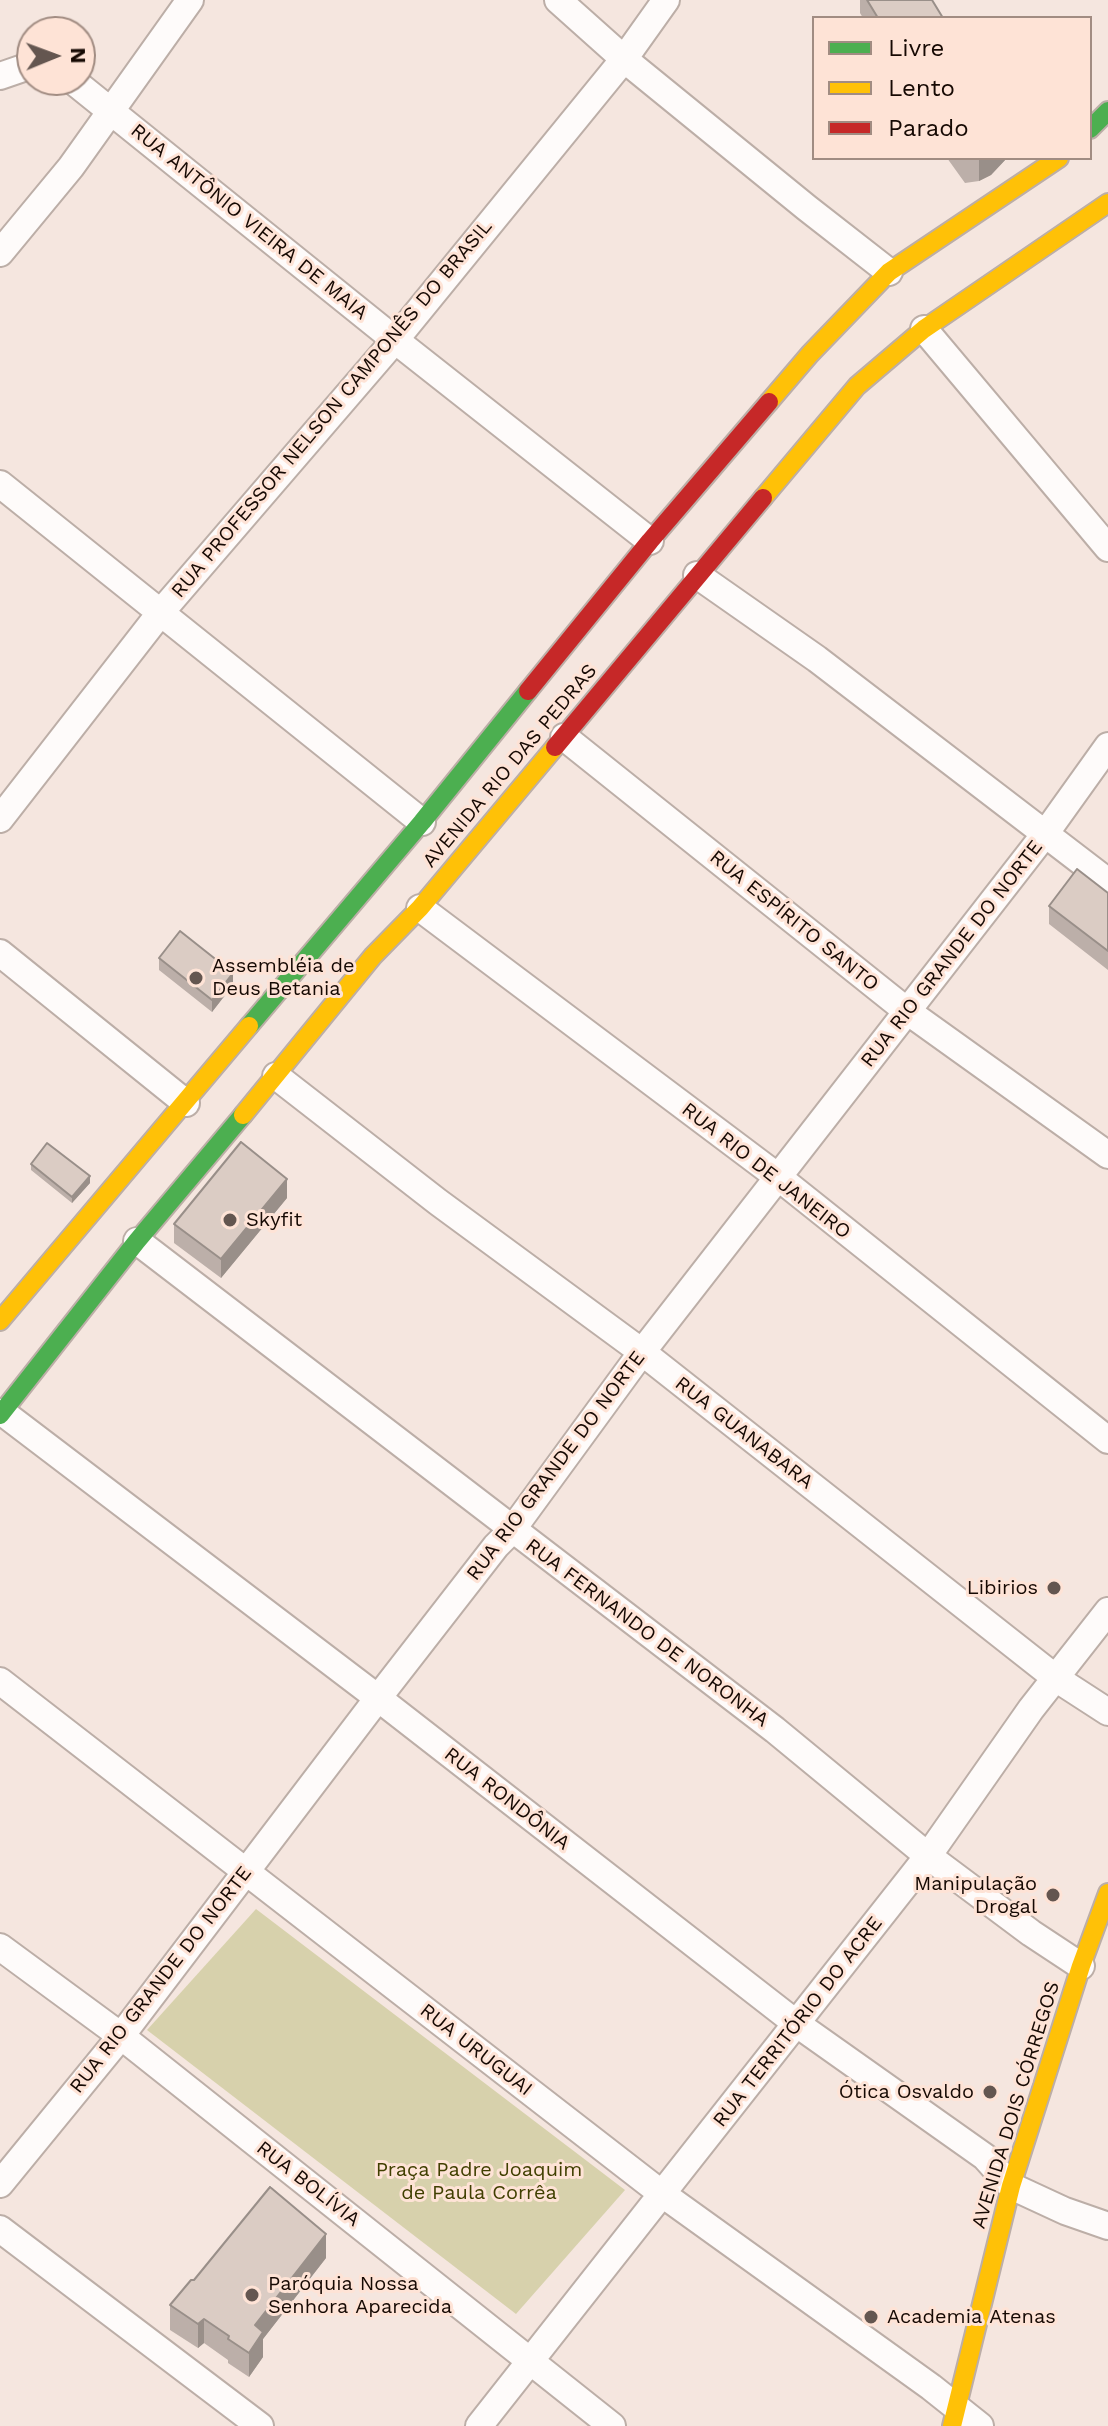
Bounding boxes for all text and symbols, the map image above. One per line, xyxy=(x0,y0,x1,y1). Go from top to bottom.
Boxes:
north arrow xyxy=(16,16,96,96)
legend xyxy=(812,16,1092,160)
text: Livre xyxy=(888,34,944,62)
text: N xyxy=(66,47,91,64)
text: Lento xyxy=(888,74,955,102)
text: Parado xyxy=(888,114,969,142)
street label: RUA ANTÔNIO VIEIRA DE MAIA xyxy=(126,119,372,325)
street label: RUA PROFESSOR NELSON CAMPONÊS DO BRASIL xyxy=(167,215,497,603)
street label: AVENIDA RIO DAS PEDRAS xyxy=(418,659,602,873)
street label: RUA RIO GRANDE DO NORTE xyxy=(856,836,1048,1072)
street label: RUA ESPÍRITO SANTO xyxy=(705,845,883,997)
place label: Assembléia de Deus Betania xyxy=(212,954,355,1001)
marker: Assembléia de Deus Betania xyxy=(187,969,205,987)
street label: RUA RIO DE JANEIRO xyxy=(677,1098,855,1244)
place label: Skyfit xyxy=(246,1208,302,1232)
marker: Skyfit xyxy=(221,1211,239,1229)
street label: RUA RIO GRANDE DO NORTE xyxy=(462,1346,650,1586)
street label: RUA GUANABARA xyxy=(670,1372,818,1494)
street label: RUA FERNANDO DE NORONHA xyxy=(521,1534,773,1732)
place label: Libirios xyxy=(967,1576,1038,1600)
marker: Libirios xyxy=(1045,1579,1063,1597)
street label: RUA RONDÔNIA xyxy=(439,1742,575,1856)
street label: RUA RIO GRANDE DO NORTE xyxy=(65,1862,257,2098)
place label: Manipulação Drogal xyxy=(914,1872,1037,1919)
marker: Manipulação Drogal xyxy=(1044,1886,1062,1904)
street label: RUA TERRITÓRIO DO ACRE xyxy=(708,1912,888,2132)
street label: AVENIDA DOIS CÓRREGOS xyxy=(967,1978,1065,2232)
street label: RUA URUGUAI xyxy=(415,1999,537,2101)
place label: Ótica Osvaldo xyxy=(839,2080,974,2104)
marker: Ótica Osvaldo xyxy=(981,2083,999,2101)
street label: RUA BOLÍVIA xyxy=(251,2136,365,2232)
park label: Praça Padre Joaquim de Paula Corrêa xyxy=(376,2158,582,2205)
place label: Paróquia Nossa Senhora Aparecida xyxy=(268,2272,452,2319)
marker: Paróquia Nossa Senhora Aparecida xyxy=(243,2286,261,2304)
place label: Academia Atenas xyxy=(887,2305,1056,2329)
marker: Academia Atenas xyxy=(862,2308,880,2326)

